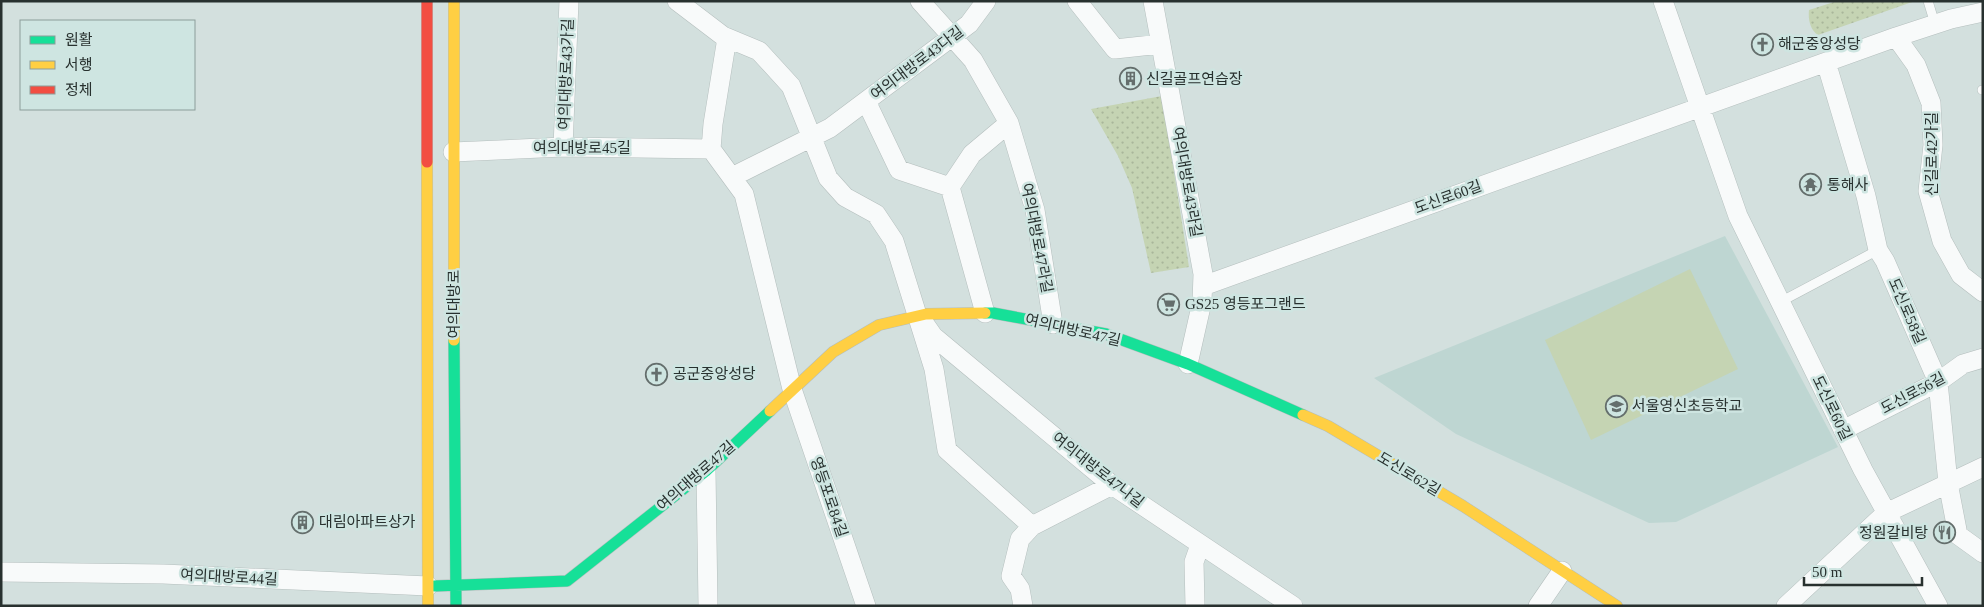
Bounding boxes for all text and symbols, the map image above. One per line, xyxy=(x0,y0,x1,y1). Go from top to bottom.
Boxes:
street label: 여의대방로43가길 xyxy=(556,18,576,130)
legend xyxy=(20,20,195,110)
street label: 여의대방로43다길 xyxy=(868,23,966,103)
text: 원활 xyxy=(65,32,93,48)
church icon: 해군중앙성당 xyxy=(1750,32,1774,56)
place label: 해군중앙성당 xyxy=(1778,36,1861,52)
text: 서행 xyxy=(65,57,93,73)
building icon: 신길골프연습장 xyxy=(1118,67,1142,91)
place label: 신길골프연습장 xyxy=(1146,71,1243,87)
text: 정체 xyxy=(65,82,93,98)
street label: 신길로42가길 xyxy=(1924,112,1940,196)
street label: 여의대방로43라길 xyxy=(1169,126,1205,238)
street label: 여의대방로45길 xyxy=(533,140,631,156)
temple icon: 통해사 xyxy=(1799,173,1823,197)
street label: 도신로60길 xyxy=(1412,177,1484,217)
place label: 통해사 xyxy=(1827,177,1869,193)
street label: 여의대방로47라길 xyxy=(1018,182,1056,294)
street label: 여의대방로 xyxy=(446,269,462,339)
street label: 도신로58길 xyxy=(1885,276,1929,346)
supermarket icon: GS25 영등포그랜드 xyxy=(1157,292,1181,316)
place label: GS25 영등포그랜드 xyxy=(1185,296,1306,312)
street label: 여의대방로47길 xyxy=(1024,311,1122,349)
church icon: 공군중앙성당 xyxy=(645,362,669,386)
place label: 공군중앙성당 xyxy=(673,366,756,382)
street label: 도신로56길 xyxy=(1878,369,1948,417)
street label: 도신로60길 xyxy=(1809,373,1855,443)
school or university icon: 서울영신초등학교 xyxy=(1604,394,1628,418)
place label: 서울영신초등학교 xyxy=(1632,397,1742,414)
street label: 여의대방로47나길 xyxy=(1049,429,1147,511)
street label: 여의대방로47길 xyxy=(654,438,738,514)
street label: 도신로62길 xyxy=(1375,449,1443,499)
street label: 영등포로84길 xyxy=(808,455,850,539)
building icon: 대림아파트상가 xyxy=(291,510,315,534)
place label: 대림아파트상가 xyxy=(319,514,416,530)
restaurant icon: 정원갈비탕 xyxy=(1932,521,1956,545)
place label: 정원갈비탕 xyxy=(1859,525,1928,541)
scale bar xyxy=(1804,554,1922,586)
text: 50 m xyxy=(1812,564,1843,580)
street label: 여의대방로44길 xyxy=(180,566,278,588)

